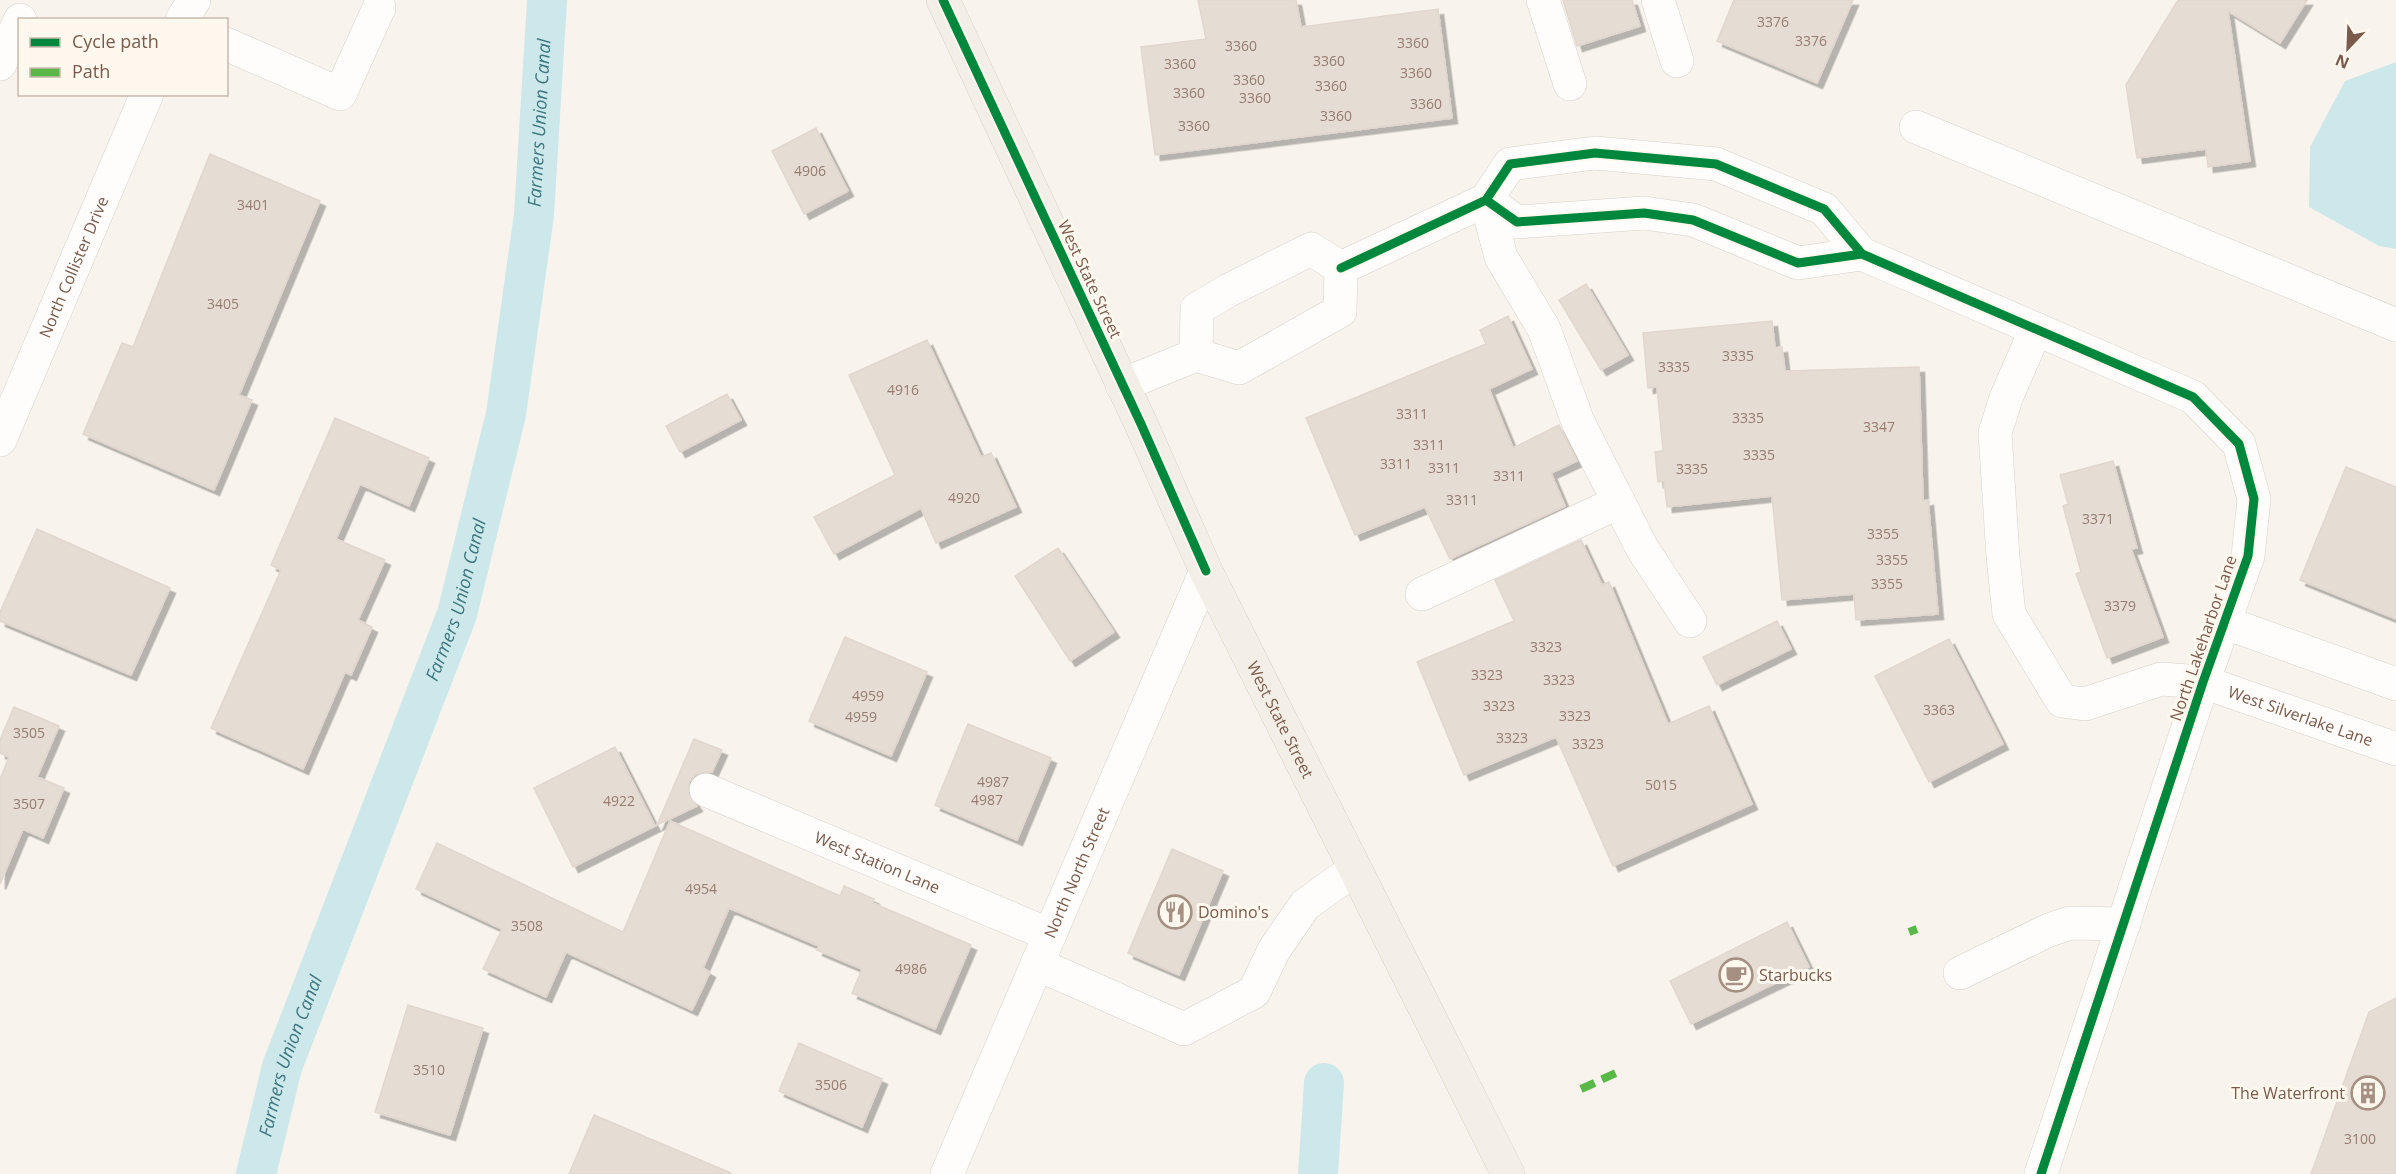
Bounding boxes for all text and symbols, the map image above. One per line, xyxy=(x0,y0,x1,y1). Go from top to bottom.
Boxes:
house number: 3376 xyxy=(1757,12,1789,31)
legend xyxy=(18,18,228,96)
north arrow xyxy=(2318,18,2378,78)
text: Cycle path xyxy=(72,29,159,53)
house number: 3376 xyxy=(1795,31,1827,50)
house number: 3360 xyxy=(1397,33,1429,52)
house number: 3360 xyxy=(1225,36,1257,55)
water label: Farmers Union Canal xyxy=(522,37,556,207)
text: N xyxy=(2332,49,2352,74)
house number: 3360 xyxy=(1313,51,1345,70)
house number: 3360 xyxy=(1164,54,1196,73)
text: Path xyxy=(72,59,110,83)
house number: 3360 xyxy=(1400,63,1432,82)
house number: 3360 xyxy=(1233,70,1265,89)
house number: 3360 xyxy=(1315,76,1347,95)
house number: 3360 xyxy=(1173,83,1205,102)
house number: 3360 xyxy=(1239,88,1271,107)
house number: 3360 xyxy=(1410,94,1442,113)
house number: 3360 xyxy=(1320,106,1352,125)
house number: 3360 xyxy=(1178,116,1210,135)
house number: 4906 xyxy=(794,161,826,180)
street label: North Collister Drive xyxy=(34,193,113,341)
house number: 3401 xyxy=(237,195,269,214)
street label: West State Street xyxy=(1053,216,1127,342)
house number: 3405 xyxy=(207,294,239,313)
house number: 3335 xyxy=(1722,346,1754,365)
house number: 3335 xyxy=(1658,357,1690,376)
house number: 4916 xyxy=(887,380,919,399)
house number: 3311 xyxy=(1396,404,1428,423)
house number: 3335 xyxy=(1732,408,1764,427)
house number: 3347 xyxy=(1863,417,1895,436)
house number: 3311 xyxy=(1413,435,1445,454)
house number: 3335 xyxy=(1743,445,1775,464)
house number: 3311 xyxy=(1380,454,1412,473)
house number: 3311 xyxy=(1428,458,1460,477)
house number: 3335 xyxy=(1676,459,1708,478)
house number: 3311 xyxy=(1493,466,1525,485)
house number: 4920 xyxy=(948,488,980,507)
house number: 3311 xyxy=(1446,490,1478,509)
house number: 3371 xyxy=(2082,509,2114,528)
water label: Farmers Union Canal xyxy=(419,516,491,684)
house number: 3355 xyxy=(1867,524,1899,543)
house number: 3355 xyxy=(1876,550,1908,569)
street label: North Lakeharbor Lane xyxy=(2164,552,2242,724)
house number: 3355 xyxy=(1871,574,1903,593)
house number: 3379 xyxy=(2104,596,2136,615)
house number: 3323 xyxy=(1530,637,1562,656)
street label: West State Street xyxy=(1242,657,1319,782)
house number: 3323 xyxy=(1471,665,1503,684)
house number: 3323 xyxy=(1543,670,1575,689)
street label: West Silverlake Lane xyxy=(2225,681,2376,751)
house number: 4959 xyxy=(852,686,884,705)
house number: 3323 xyxy=(1483,696,1515,715)
house number: 3363 xyxy=(1923,700,1955,719)
house number: 3323 xyxy=(1559,706,1591,725)
house number: 4959 xyxy=(845,707,877,726)
house number: 3505 xyxy=(13,723,45,742)
house number: 3323 xyxy=(1496,728,1528,747)
house number: 3323 xyxy=(1572,734,1604,753)
house number: 4987 xyxy=(977,772,1009,791)
house number: 5015 xyxy=(1645,775,1677,794)
house number: 4987 xyxy=(971,790,1003,809)
house number: 4922 xyxy=(603,791,635,810)
house number: 3507 xyxy=(13,794,45,813)
street label: North North Street xyxy=(1039,803,1114,942)
street label: West Station Lane xyxy=(811,826,943,898)
house number: 4954 xyxy=(685,879,717,898)
restaurant icon: Domino's xyxy=(1157,894,1193,930)
place label: Domino's xyxy=(1198,901,1269,923)
house number: 3508 xyxy=(511,916,543,935)
cafe icon: Starbucks xyxy=(1718,957,1754,993)
house number: 4986 xyxy=(895,959,927,978)
place label: Starbucks xyxy=(1759,964,1832,986)
water label: Farmers Union Canal xyxy=(253,971,327,1139)
house number: 3510 xyxy=(413,1060,445,1079)
house number: 3506 xyxy=(815,1075,847,1094)
building icon: The Waterfront xyxy=(2350,1075,2386,1111)
place label: The Waterfront xyxy=(2231,1082,2345,1104)
house number: 3100 xyxy=(2344,1129,2376,1148)

